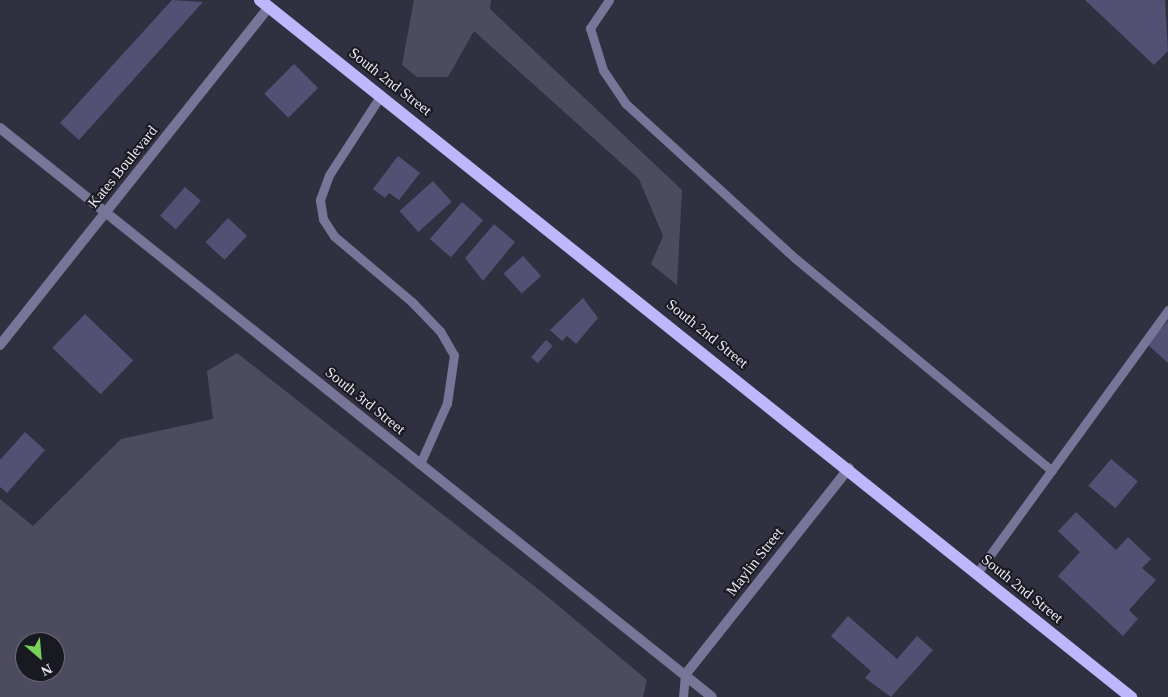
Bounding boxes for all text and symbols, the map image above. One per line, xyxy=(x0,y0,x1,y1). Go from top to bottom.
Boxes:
street label: South 2nd Street xyxy=(345,44,435,120)
street label: Kates Boulevard xyxy=(84,122,162,212)
street label: South 2nd Street xyxy=(662,296,752,372)
street label: South 3rd Street xyxy=(321,363,409,439)
street label: Maylin Street xyxy=(723,524,787,600)
street label: South 2nd Street xyxy=(977,551,1067,627)
north arrow xyxy=(15,632,65,682)
text: N xyxy=(39,661,54,679)

